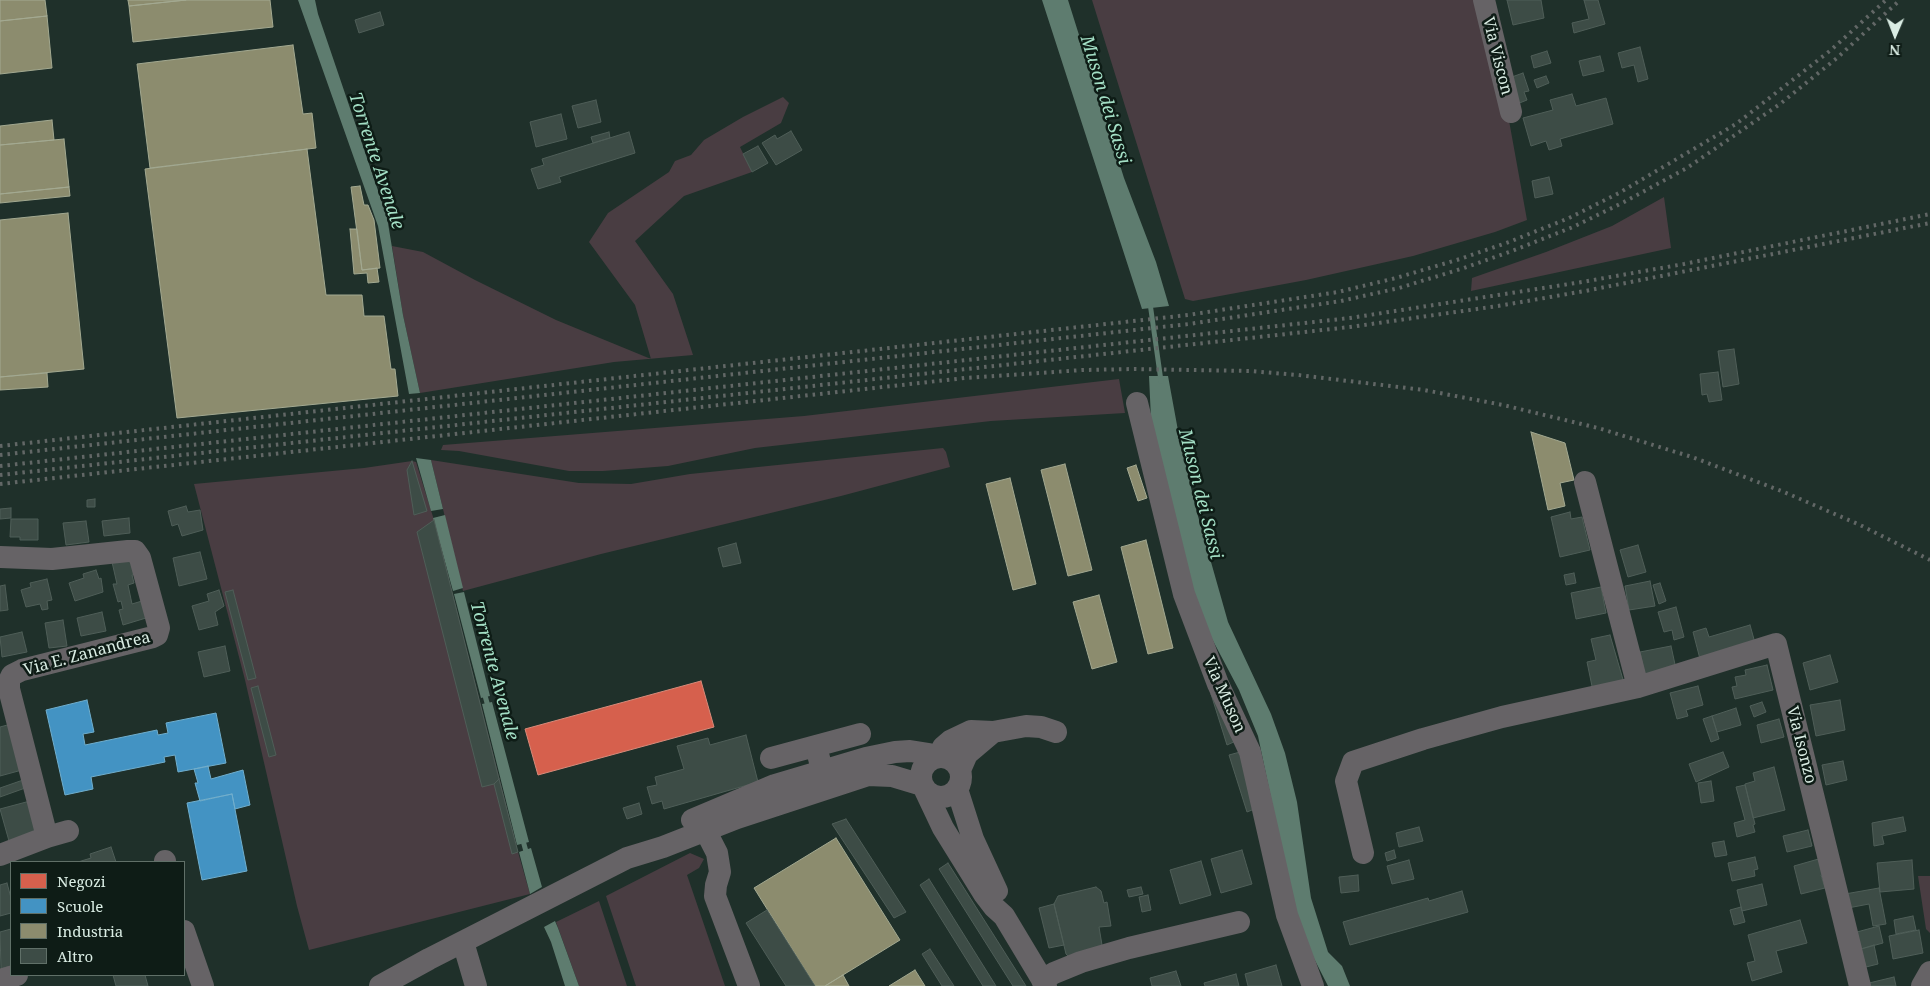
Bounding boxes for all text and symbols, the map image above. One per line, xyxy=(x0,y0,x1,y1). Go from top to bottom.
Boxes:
north arrow xyxy=(1870,10,1920,60)
street label: Via Viscon xyxy=(1478,15,1516,97)
water label: Muson dei Sassi xyxy=(1075,33,1135,167)
text: N xyxy=(1889,41,1900,60)
water label: Torrente Avenale xyxy=(344,90,408,232)
water label: Muson dei Sassi xyxy=(1173,427,1227,561)
water label: Torrente Avenale xyxy=(465,599,523,743)
street label: Via E. Zanandrea xyxy=(22,628,152,680)
street label: Via Muson xyxy=(1199,654,1249,736)
street label: Via Isonzo xyxy=(1782,704,1820,786)
legend xyxy=(10,861,185,976)
text: Negozi xyxy=(57,871,106,891)
text: Scuole xyxy=(57,896,103,916)
text: Industria xyxy=(57,921,123,941)
text: Altro xyxy=(57,946,93,966)

